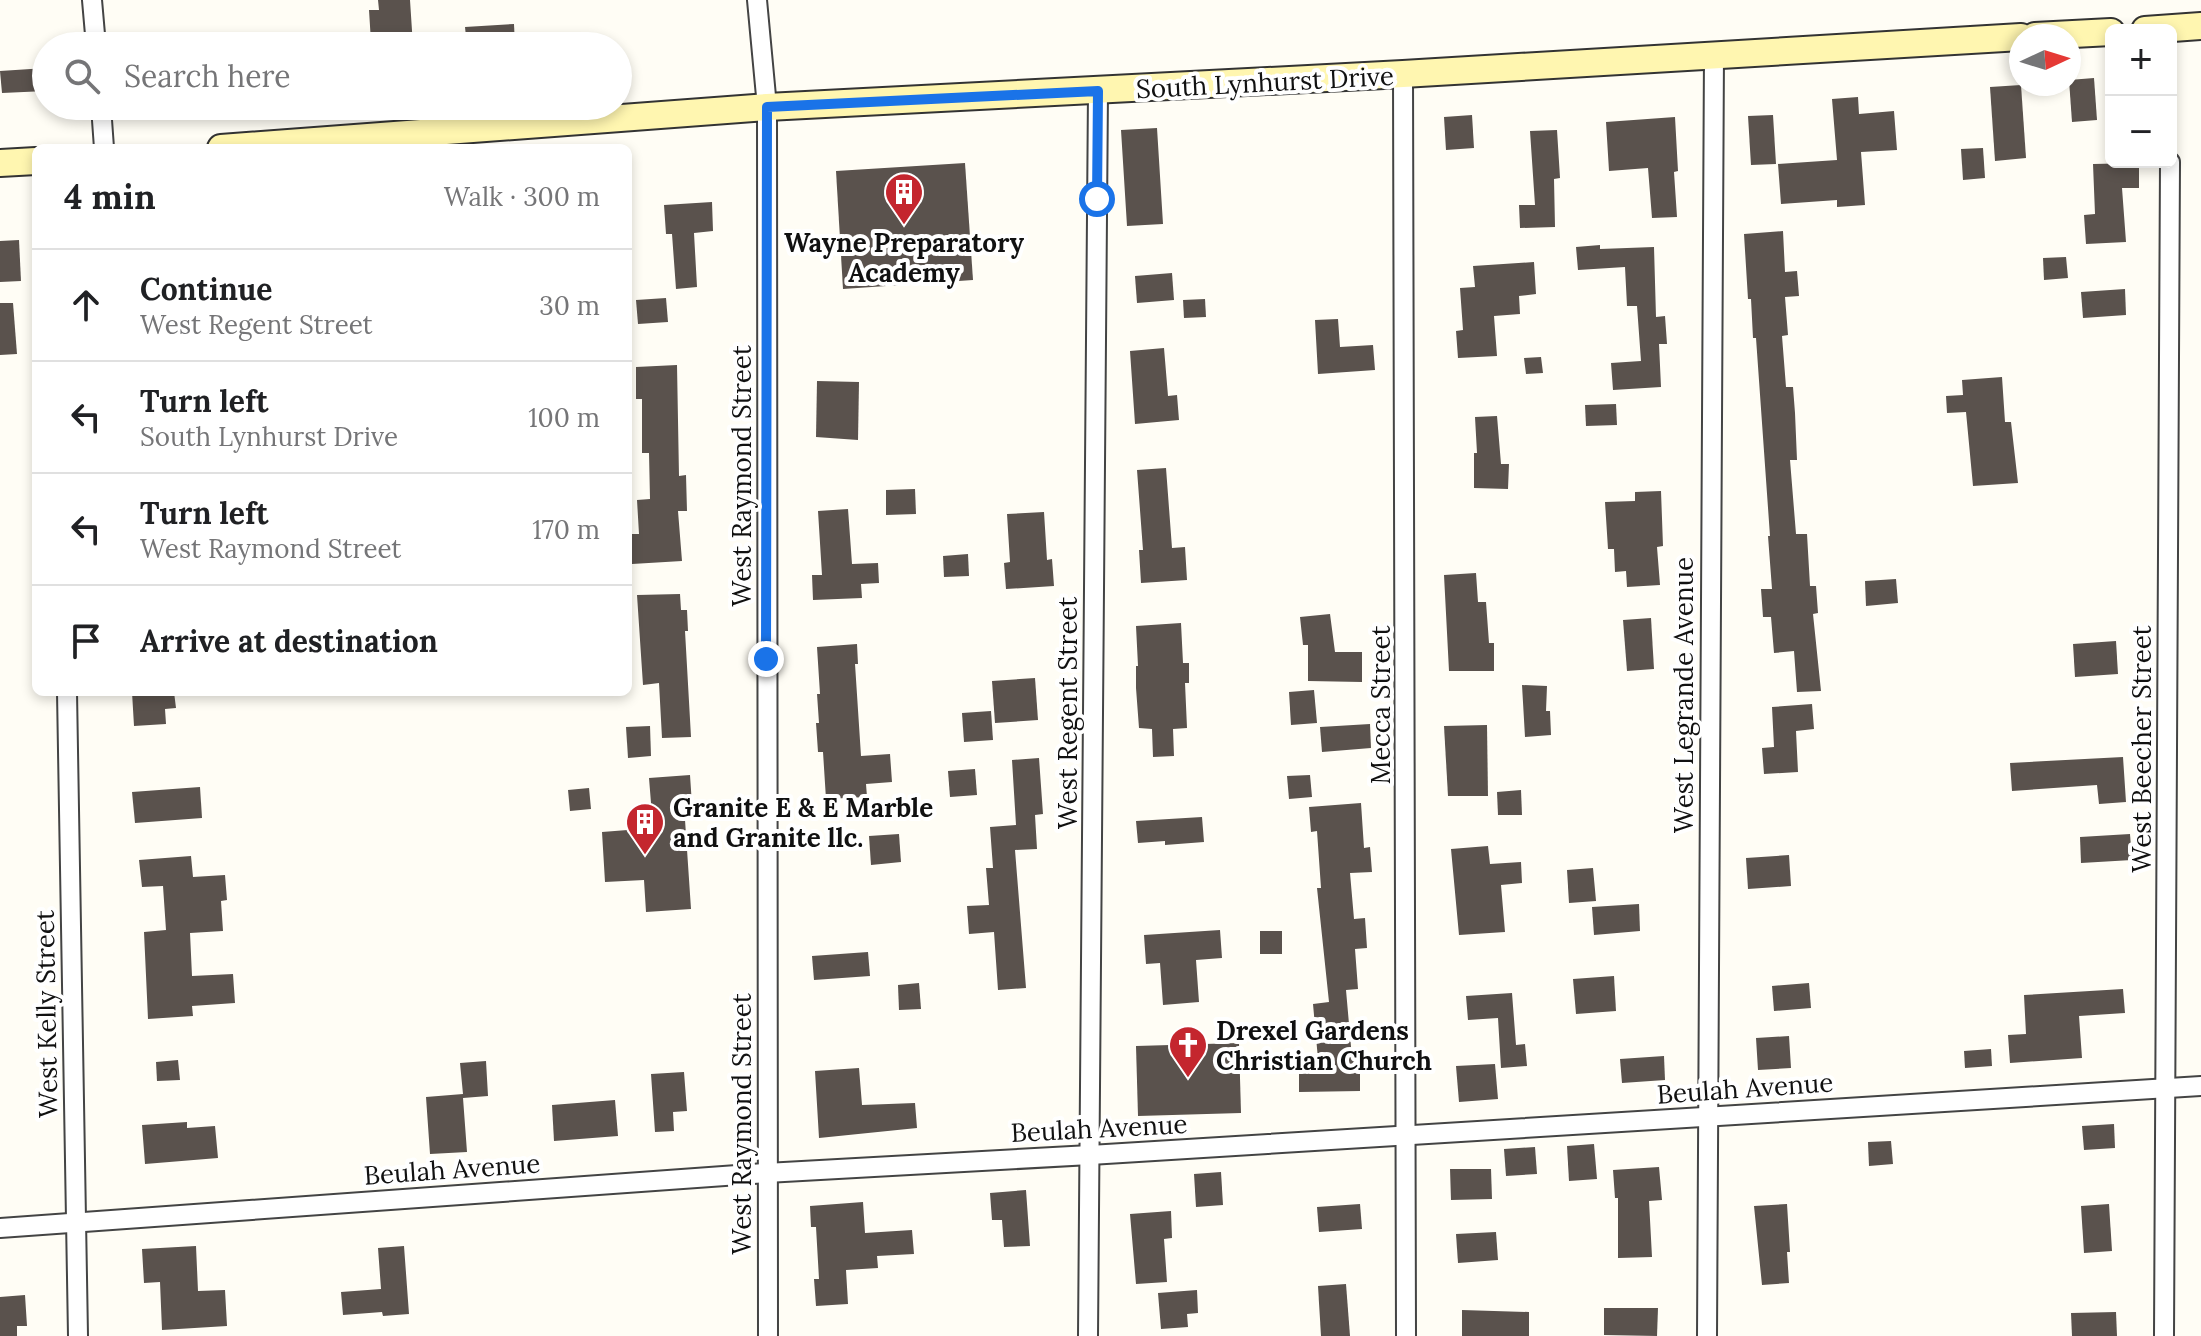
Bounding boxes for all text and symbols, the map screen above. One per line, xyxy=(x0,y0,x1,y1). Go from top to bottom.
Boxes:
north arrow xyxy=(2009,24,2081,96)
map controls xyxy=(2105,24,2177,168)
button: + xyxy=(2105,24,2177,96)
search box xyxy=(32,32,632,120)
icon: search xyxy=(60,54,104,98)
text: Search here xyxy=(124,57,291,95)
street label: South Lynhurst Drive xyxy=(1135,59,1395,105)
button: − xyxy=(2105,96,2177,168)
building icon: Wayne Preparatory Academy xyxy=(883,171,925,226)
text: 4 min xyxy=(64,175,156,218)
text: Walk · 300 m xyxy=(444,180,600,213)
route start xyxy=(1079,181,1115,217)
place label: Wayne Preparatory Academy xyxy=(784,226,1025,289)
text: Continue xyxy=(140,270,272,308)
icon: ahead xyxy=(64,283,108,327)
text: 30 m xyxy=(539,289,600,322)
text: West Regent Street xyxy=(140,308,373,341)
street label: West Raymond Street xyxy=(725,345,758,607)
text: Turn left xyxy=(140,382,268,420)
icon: left xyxy=(64,395,108,439)
text: 100 m xyxy=(528,401,600,434)
text: South Lynhurst Drive xyxy=(140,420,398,453)
text: Turn left xyxy=(140,494,268,532)
icon: left xyxy=(64,507,108,551)
text: 170 m xyxy=(532,513,600,546)
text: West Raymond Street xyxy=(140,532,401,565)
street label: West Legrande Avenue xyxy=(1667,557,1700,833)
street label: West Regent Street xyxy=(1051,597,1084,829)
icon: arrive xyxy=(64,619,108,663)
text: Arrive at destination xyxy=(140,622,438,660)
street label: Mecca Street xyxy=(1364,625,1397,785)
street label: West Beecher Street xyxy=(2125,625,2158,873)
route end xyxy=(748,641,784,677)
place label: Granite E & E Marble and Granite llc. xyxy=(673,791,933,854)
building icon: Granite E & E Marble and Granite llc. xyxy=(624,801,666,856)
street label: West Kelly Street xyxy=(28,910,64,1118)
street label: West Raymond Street xyxy=(725,993,758,1255)
place label: Drexel Gardens Christian Church xyxy=(1216,1014,1432,1077)
church icon: Drexel Gardens Christian Church xyxy=(1167,1024,1209,1079)
street label: Beulah Avenue xyxy=(1656,1065,1834,1111)
street label: Beulah Avenue xyxy=(1010,1107,1188,1149)
street label: Beulah Avenue xyxy=(363,1146,541,1192)

